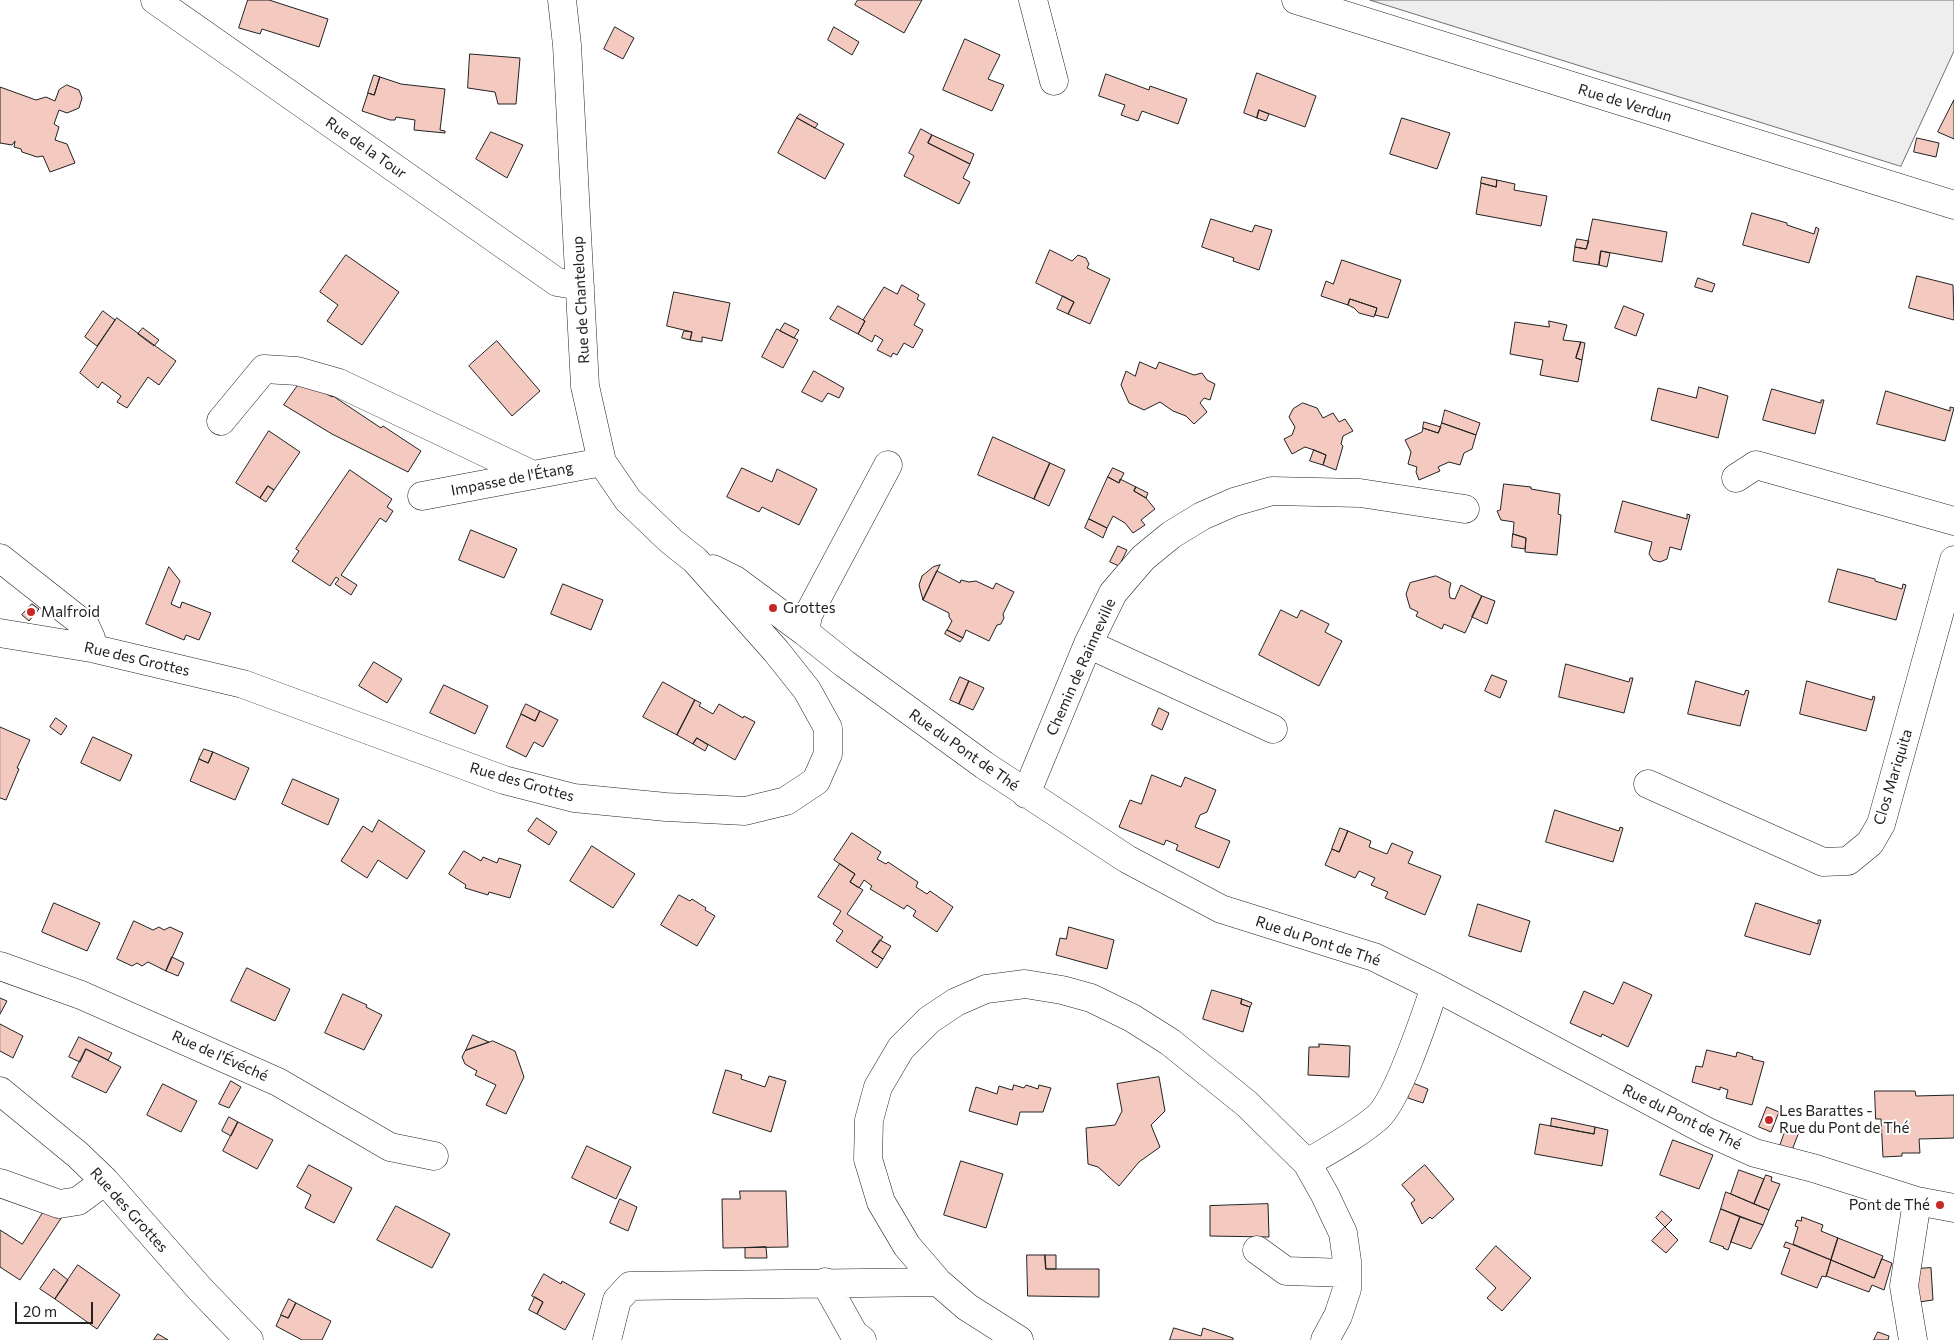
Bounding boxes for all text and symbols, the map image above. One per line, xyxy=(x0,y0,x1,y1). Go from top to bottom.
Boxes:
street label: Rue de Verdun xyxy=(1576,80,1674,126)
street label: Rue de la Tour xyxy=(322,113,410,183)
street label: Rue de Chanteloup xyxy=(569,236,593,364)
street label: Impasse de l'Étang xyxy=(449,458,575,500)
street label: Chemin de Rainneville xyxy=(1043,596,1119,738)
place label: Grottes xyxy=(783,599,836,617)
marker: Grottes xyxy=(767,602,779,614)
place label: Malfroid xyxy=(41,603,100,621)
marker: Malfroid xyxy=(25,606,37,618)
street label: Rue des Grottes xyxy=(82,638,192,680)
street label: Rue du Pont de Thé xyxy=(905,705,1023,795)
street label: Clos Mariquita xyxy=(1870,727,1916,827)
street label: Rue des Grottes xyxy=(468,758,576,806)
street label: Rue du Pont de Thé xyxy=(1253,912,1383,970)
street label: Rue de l'Évéché xyxy=(169,1027,271,1085)
street label: Rue du Pont de Thé xyxy=(1619,1080,1745,1154)
place label: Les Barattes - Rue du Pont de Thé xyxy=(1779,1102,1909,1137)
marker: Les Barattes - Rue du Pont de Thé xyxy=(1763,1114,1775,1126)
street label: Rue des Grottes xyxy=(86,1164,172,1256)
place label: Pont de Thé xyxy=(1849,1196,1930,1214)
marker: Pont de Thé xyxy=(1934,1199,1946,1211)
scale bar xyxy=(18,1292,95,1324)
text: 20 m xyxy=(23,1302,57,1320)

